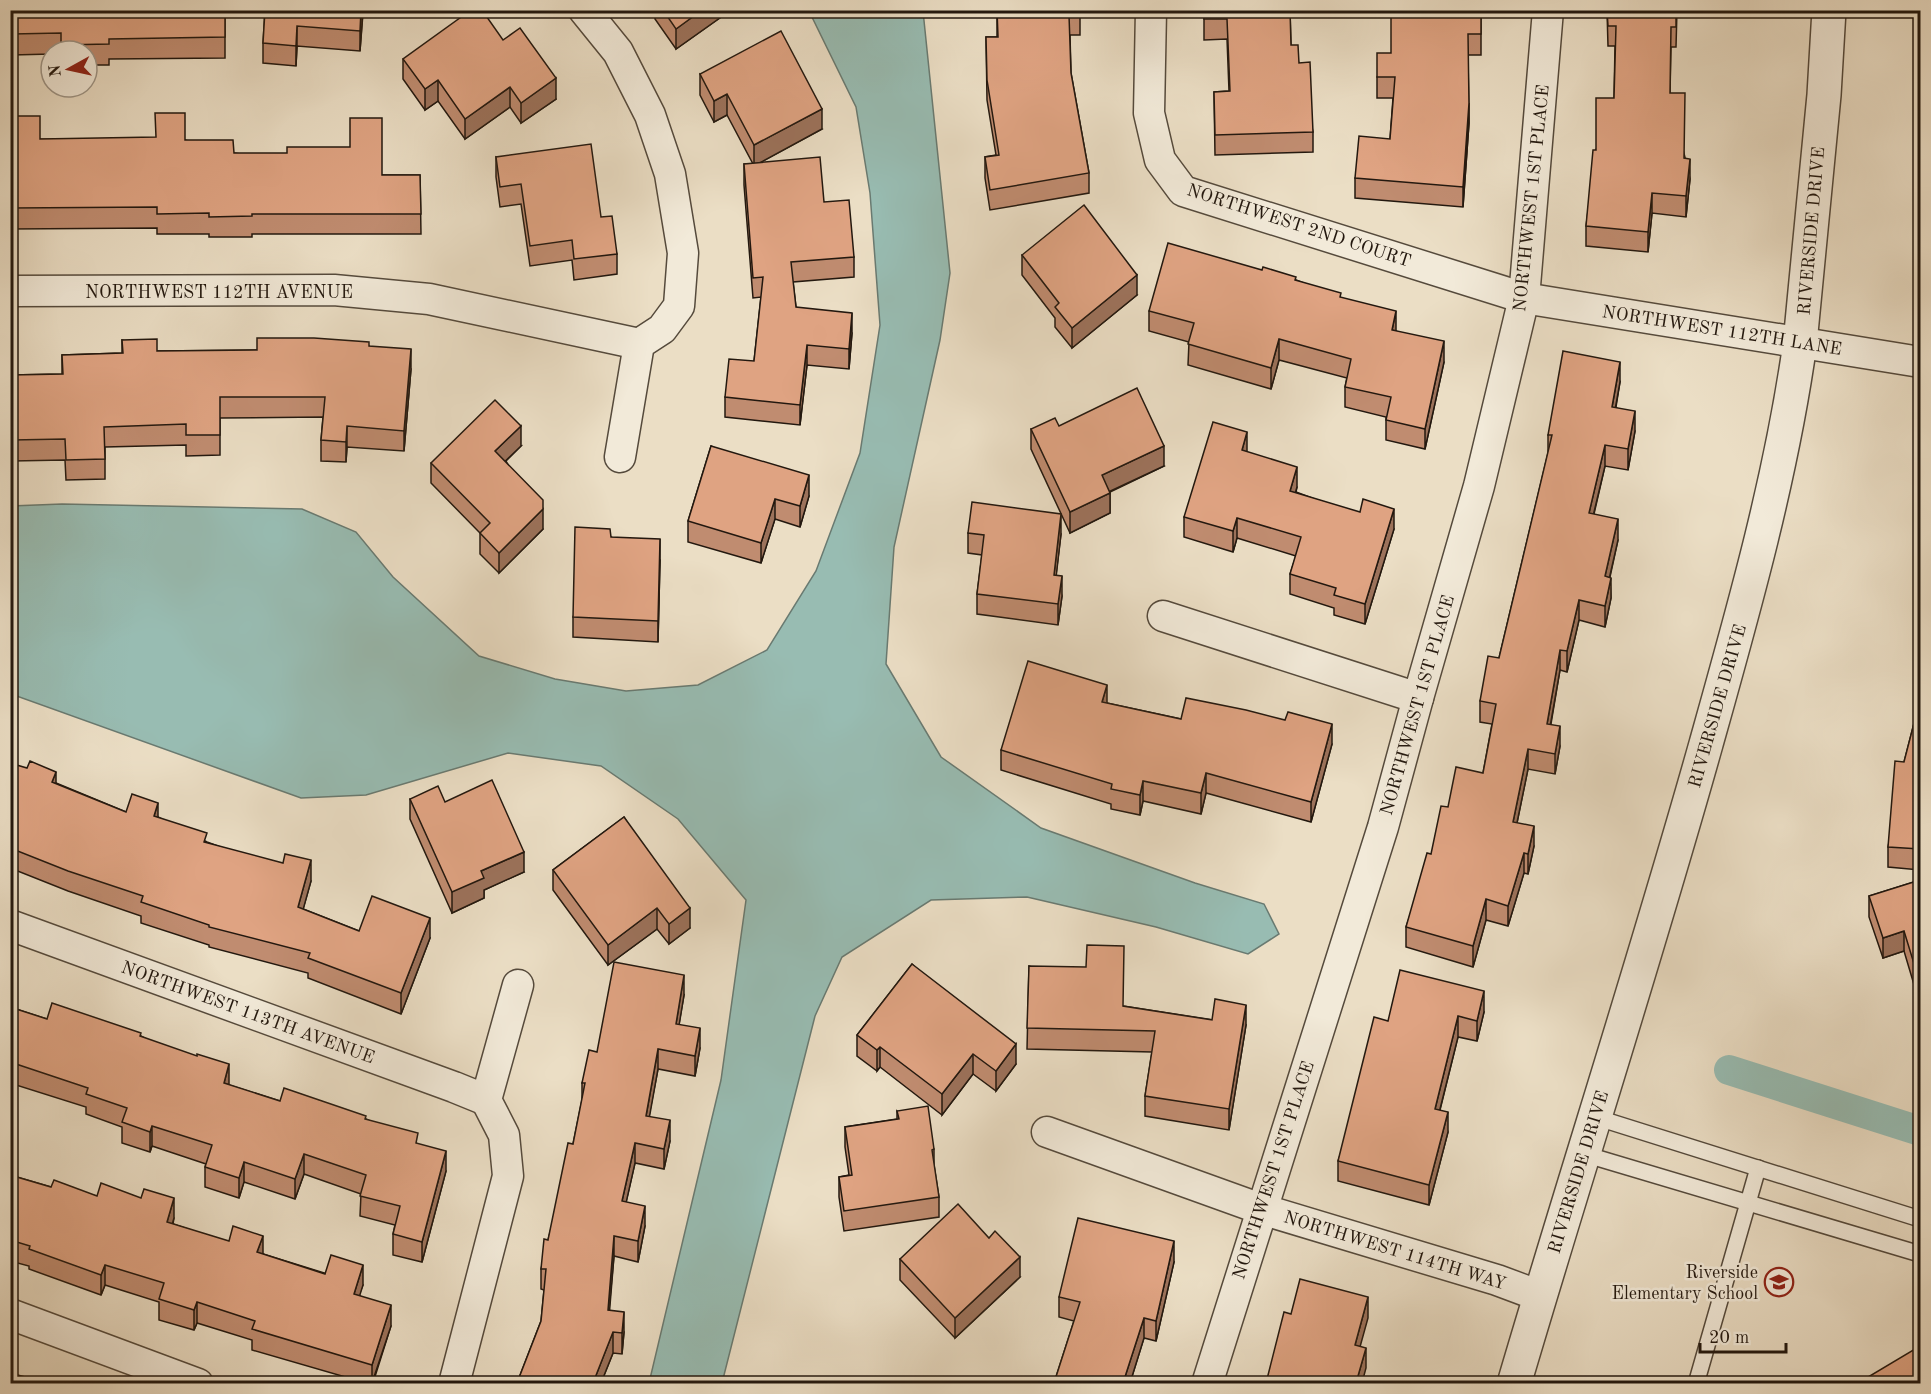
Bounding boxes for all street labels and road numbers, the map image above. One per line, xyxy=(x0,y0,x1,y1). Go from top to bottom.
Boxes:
street label: NORTHWEST 1ST PLACE xyxy=(1511,84,1553,313)
street label: RIVERSIDE DRIVE xyxy=(1796,146,1828,316)
street label: NORTHWEST 2ND COURT xyxy=(1184,181,1413,271)
street label: NORTHWEST 112TH AVENUE xyxy=(85,284,353,302)
street label: NORTHWEST 112TH LANE xyxy=(1601,303,1843,359)
street label: NORTHWEST 1ST PLACE xyxy=(1378,593,1458,817)
street label: RIVERSIDE DRIVE xyxy=(1686,622,1750,790)
street label: NORTHWEST 113TH AVENUE xyxy=(119,959,377,1067)
street label: NORTHWEST 1ST PLACE xyxy=(1230,1059,1318,1282)
street label: RIVERSIDE DRIVE xyxy=(1546,1089,1612,1256)
street label: NORTHWEST 114TH WAY xyxy=(1281,1208,1508,1293)

